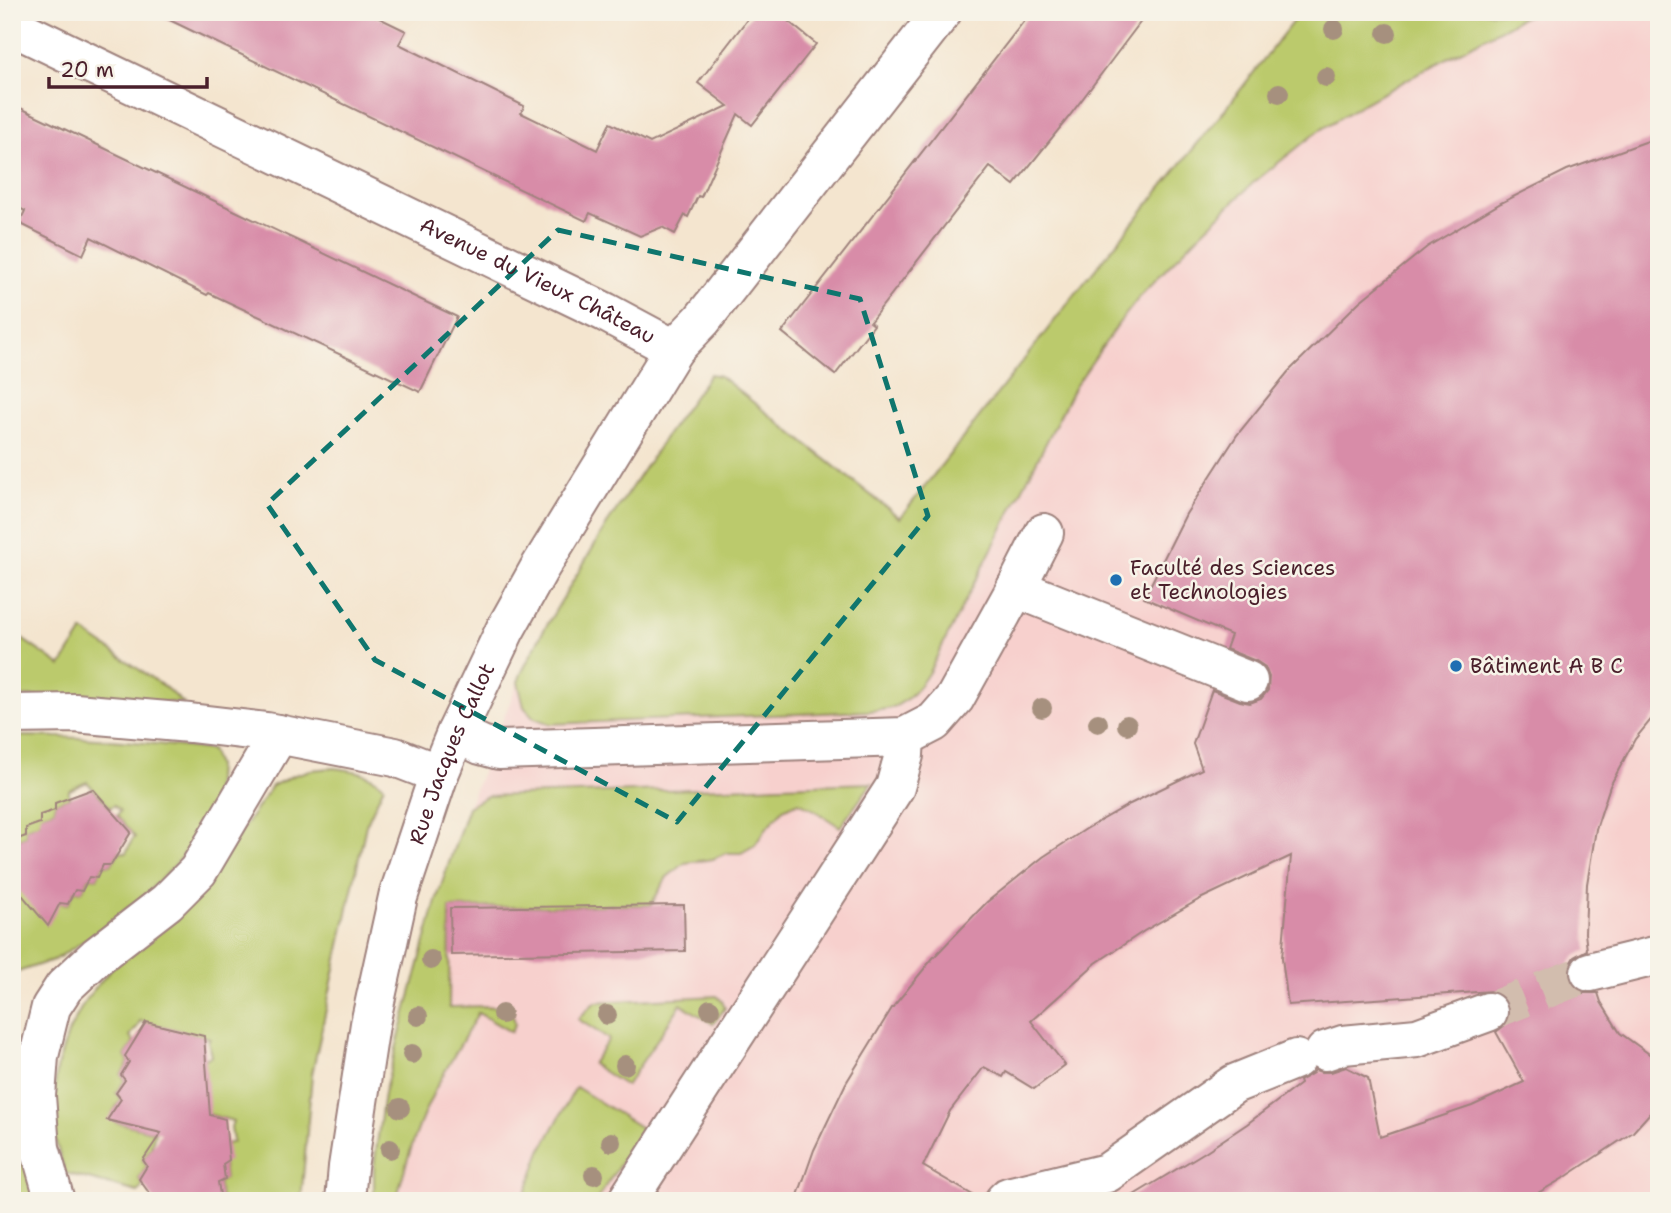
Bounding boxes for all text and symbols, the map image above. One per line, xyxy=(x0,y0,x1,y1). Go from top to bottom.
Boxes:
scale bar xyxy=(49,46,206,90)
text: 20 m xyxy=(60,56,114,84)
street label: Avenue du Vieux Château xyxy=(415,211,660,350)
place label: Faculté des Sciences et Technologies xyxy=(1130,554,1335,606)
marker: Faculté des Sciences et Technologies xyxy=(1108,572,1124,588)
place label: Bâtiment A B C xyxy=(1470,652,1623,680)
street label: Rue Jacques Callot xyxy=(402,658,501,848)
marker: Bâtiment A B C xyxy=(1448,658,1464,674)

